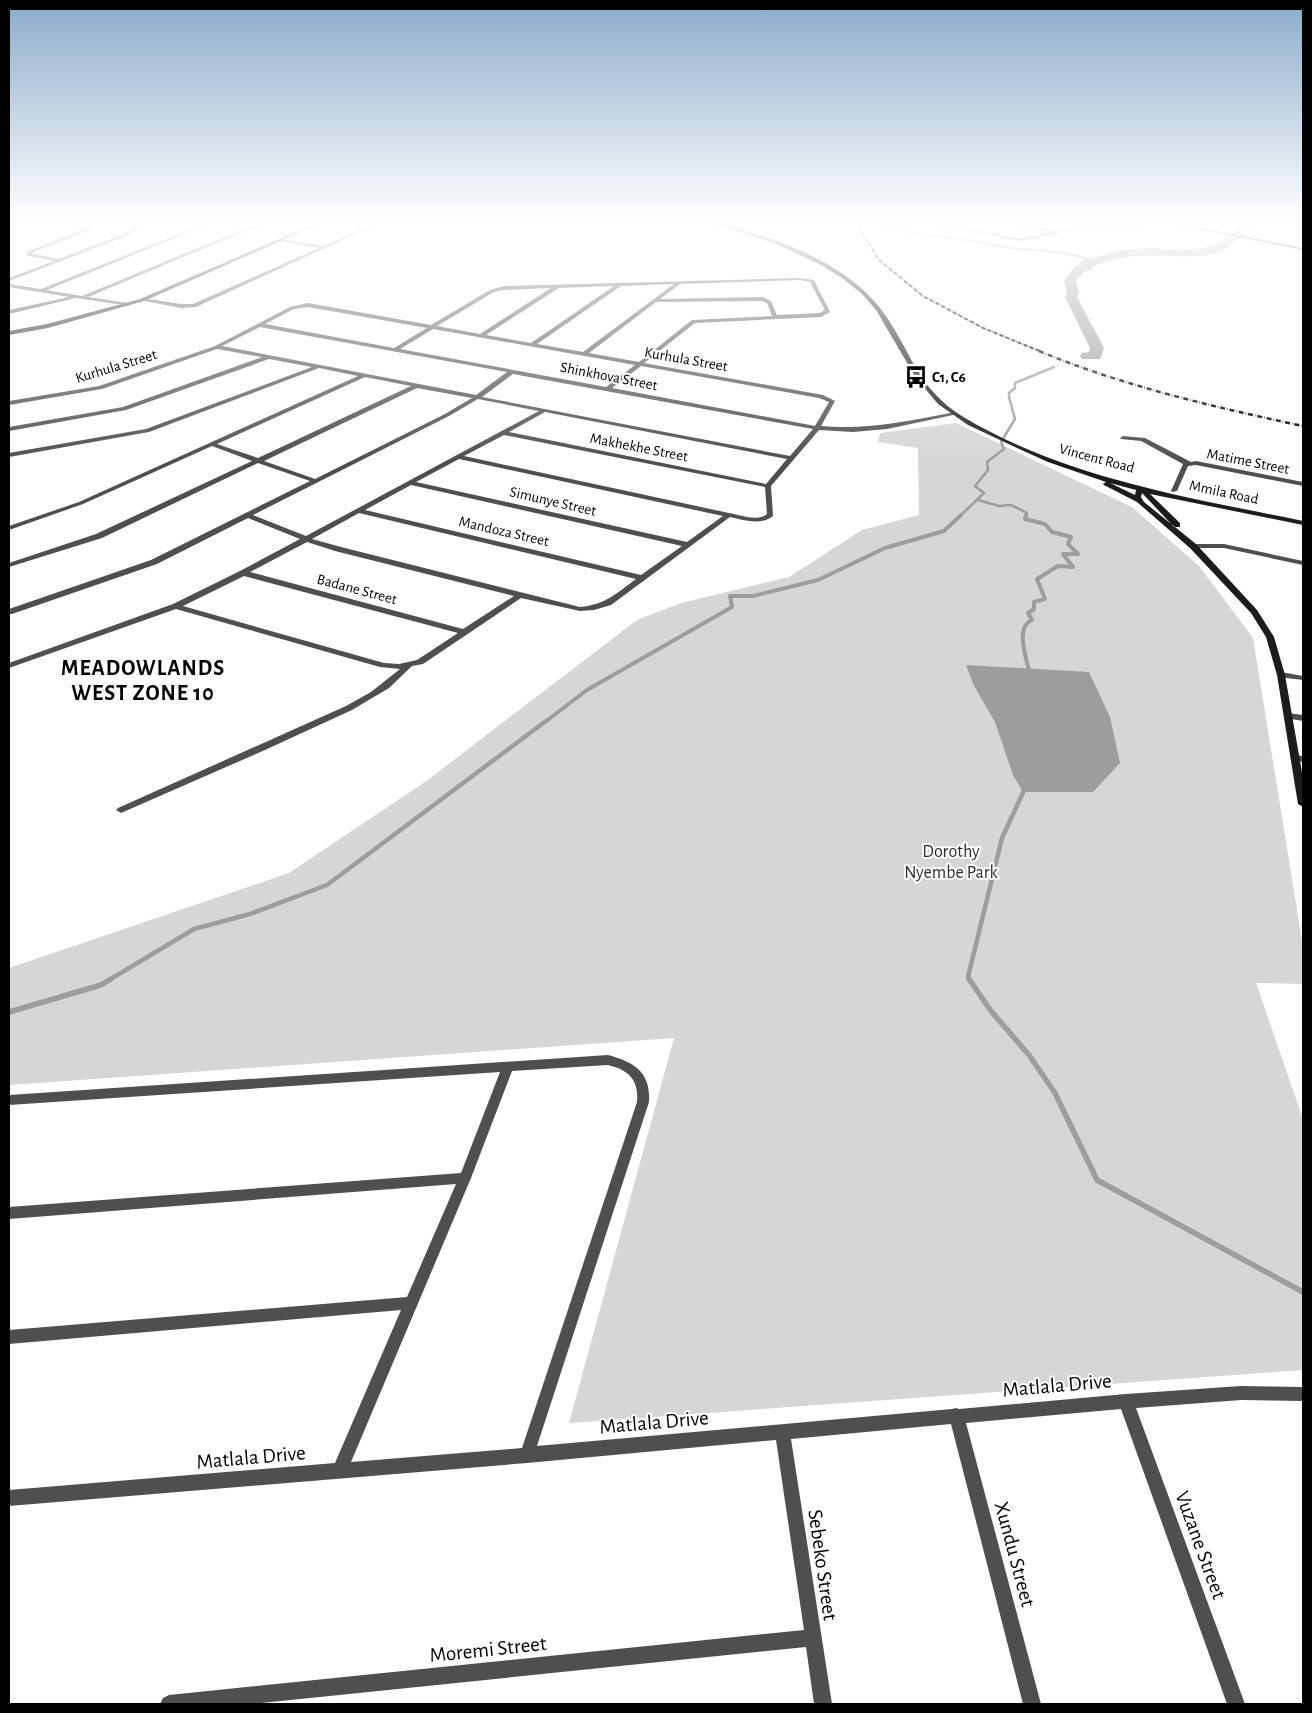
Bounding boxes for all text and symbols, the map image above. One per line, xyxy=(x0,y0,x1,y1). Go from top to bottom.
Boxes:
street label: Kurhula Street xyxy=(643,345,729,374)
street label: Kurhula Street xyxy=(74,347,159,386)
street label: Shinkhova Street xyxy=(559,360,659,393)
bus stop icon: C1, C6 xyxy=(903,364,929,390)
place label: C1, C6 xyxy=(932,370,966,385)
street label: Makhekhe Street xyxy=(589,431,689,464)
street label: Vincent Road xyxy=(1058,441,1136,476)
street label: Matime Street xyxy=(1205,446,1291,477)
street label: Mmila Road xyxy=(1188,478,1260,507)
street label: Simunye Street xyxy=(508,484,598,519)
street label: Mandoza Street xyxy=(457,514,551,549)
street label: Badane Street xyxy=(315,572,399,607)
district label: MEADOWLANDS WEST ZONE 10 xyxy=(61,657,225,704)
park label: Dorothy Nyembe Park xyxy=(904,843,999,882)
street label: Matlala Drive xyxy=(1001,1370,1113,1401)
street label: Matlala Drive xyxy=(598,1407,710,1438)
street label: Matlala Drive xyxy=(195,1442,307,1473)
street label: Vuzane Street xyxy=(1171,1488,1230,1602)
street label: Xundu Street xyxy=(990,1499,1039,1609)
street label: Sebeko Street xyxy=(804,1508,841,1622)
street label: Moremi Street xyxy=(429,1633,548,1666)

